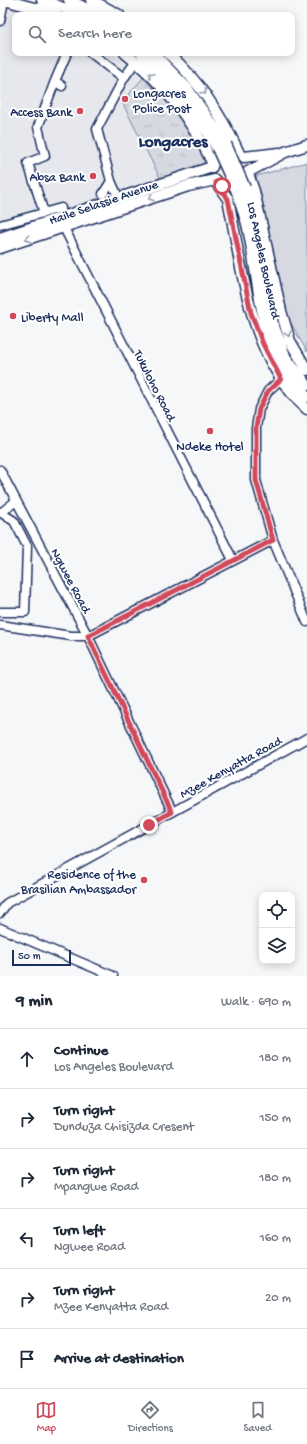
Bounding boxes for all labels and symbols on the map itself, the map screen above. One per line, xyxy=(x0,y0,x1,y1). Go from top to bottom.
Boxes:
one-way arrow xyxy=(148,72,156,80)
place label: Longacres Police Post xyxy=(132,87,193,117)
one-way arrow xyxy=(199,88,206,95)
marker: Longacres Police Post xyxy=(120,94,130,104)
place label: Access Bank xyxy=(10,106,73,121)
marker: Access Bank xyxy=(75,106,85,116)
district label: Longacres xyxy=(138,133,208,153)
place label: Absa Bank xyxy=(30,171,86,186)
marker: Absa Bank xyxy=(88,171,98,181)
route start xyxy=(213,177,231,195)
street label: Haile Selassie Avenue xyxy=(47,178,161,229)
one-way arrow xyxy=(148,194,155,202)
street label: Los Angeles Boulevard xyxy=(243,201,283,322)
one-way arrow xyxy=(25,234,32,243)
marker: Liberty Mall xyxy=(8,311,18,321)
place label: Liberty Mall xyxy=(21,311,84,326)
one-way arrow xyxy=(283,330,292,337)
street label: Tukuloho Road xyxy=(129,347,179,425)
marker: Ndeke Hotel xyxy=(205,426,215,436)
place label: Ndeke Hotel xyxy=(176,440,244,455)
street label: Ngwee Road xyxy=(47,546,94,617)
street label: Mzee Kenyatta Road xyxy=(178,733,286,802)
route end xyxy=(140,816,158,834)
place label: Residence of the Brasilian Ambassador xyxy=(20,868,137,898)
marker: Residence of the Brasilian Ambassador xyxy=(139,875,149,885)
scale bar xyxy=(12,948,71,967)

